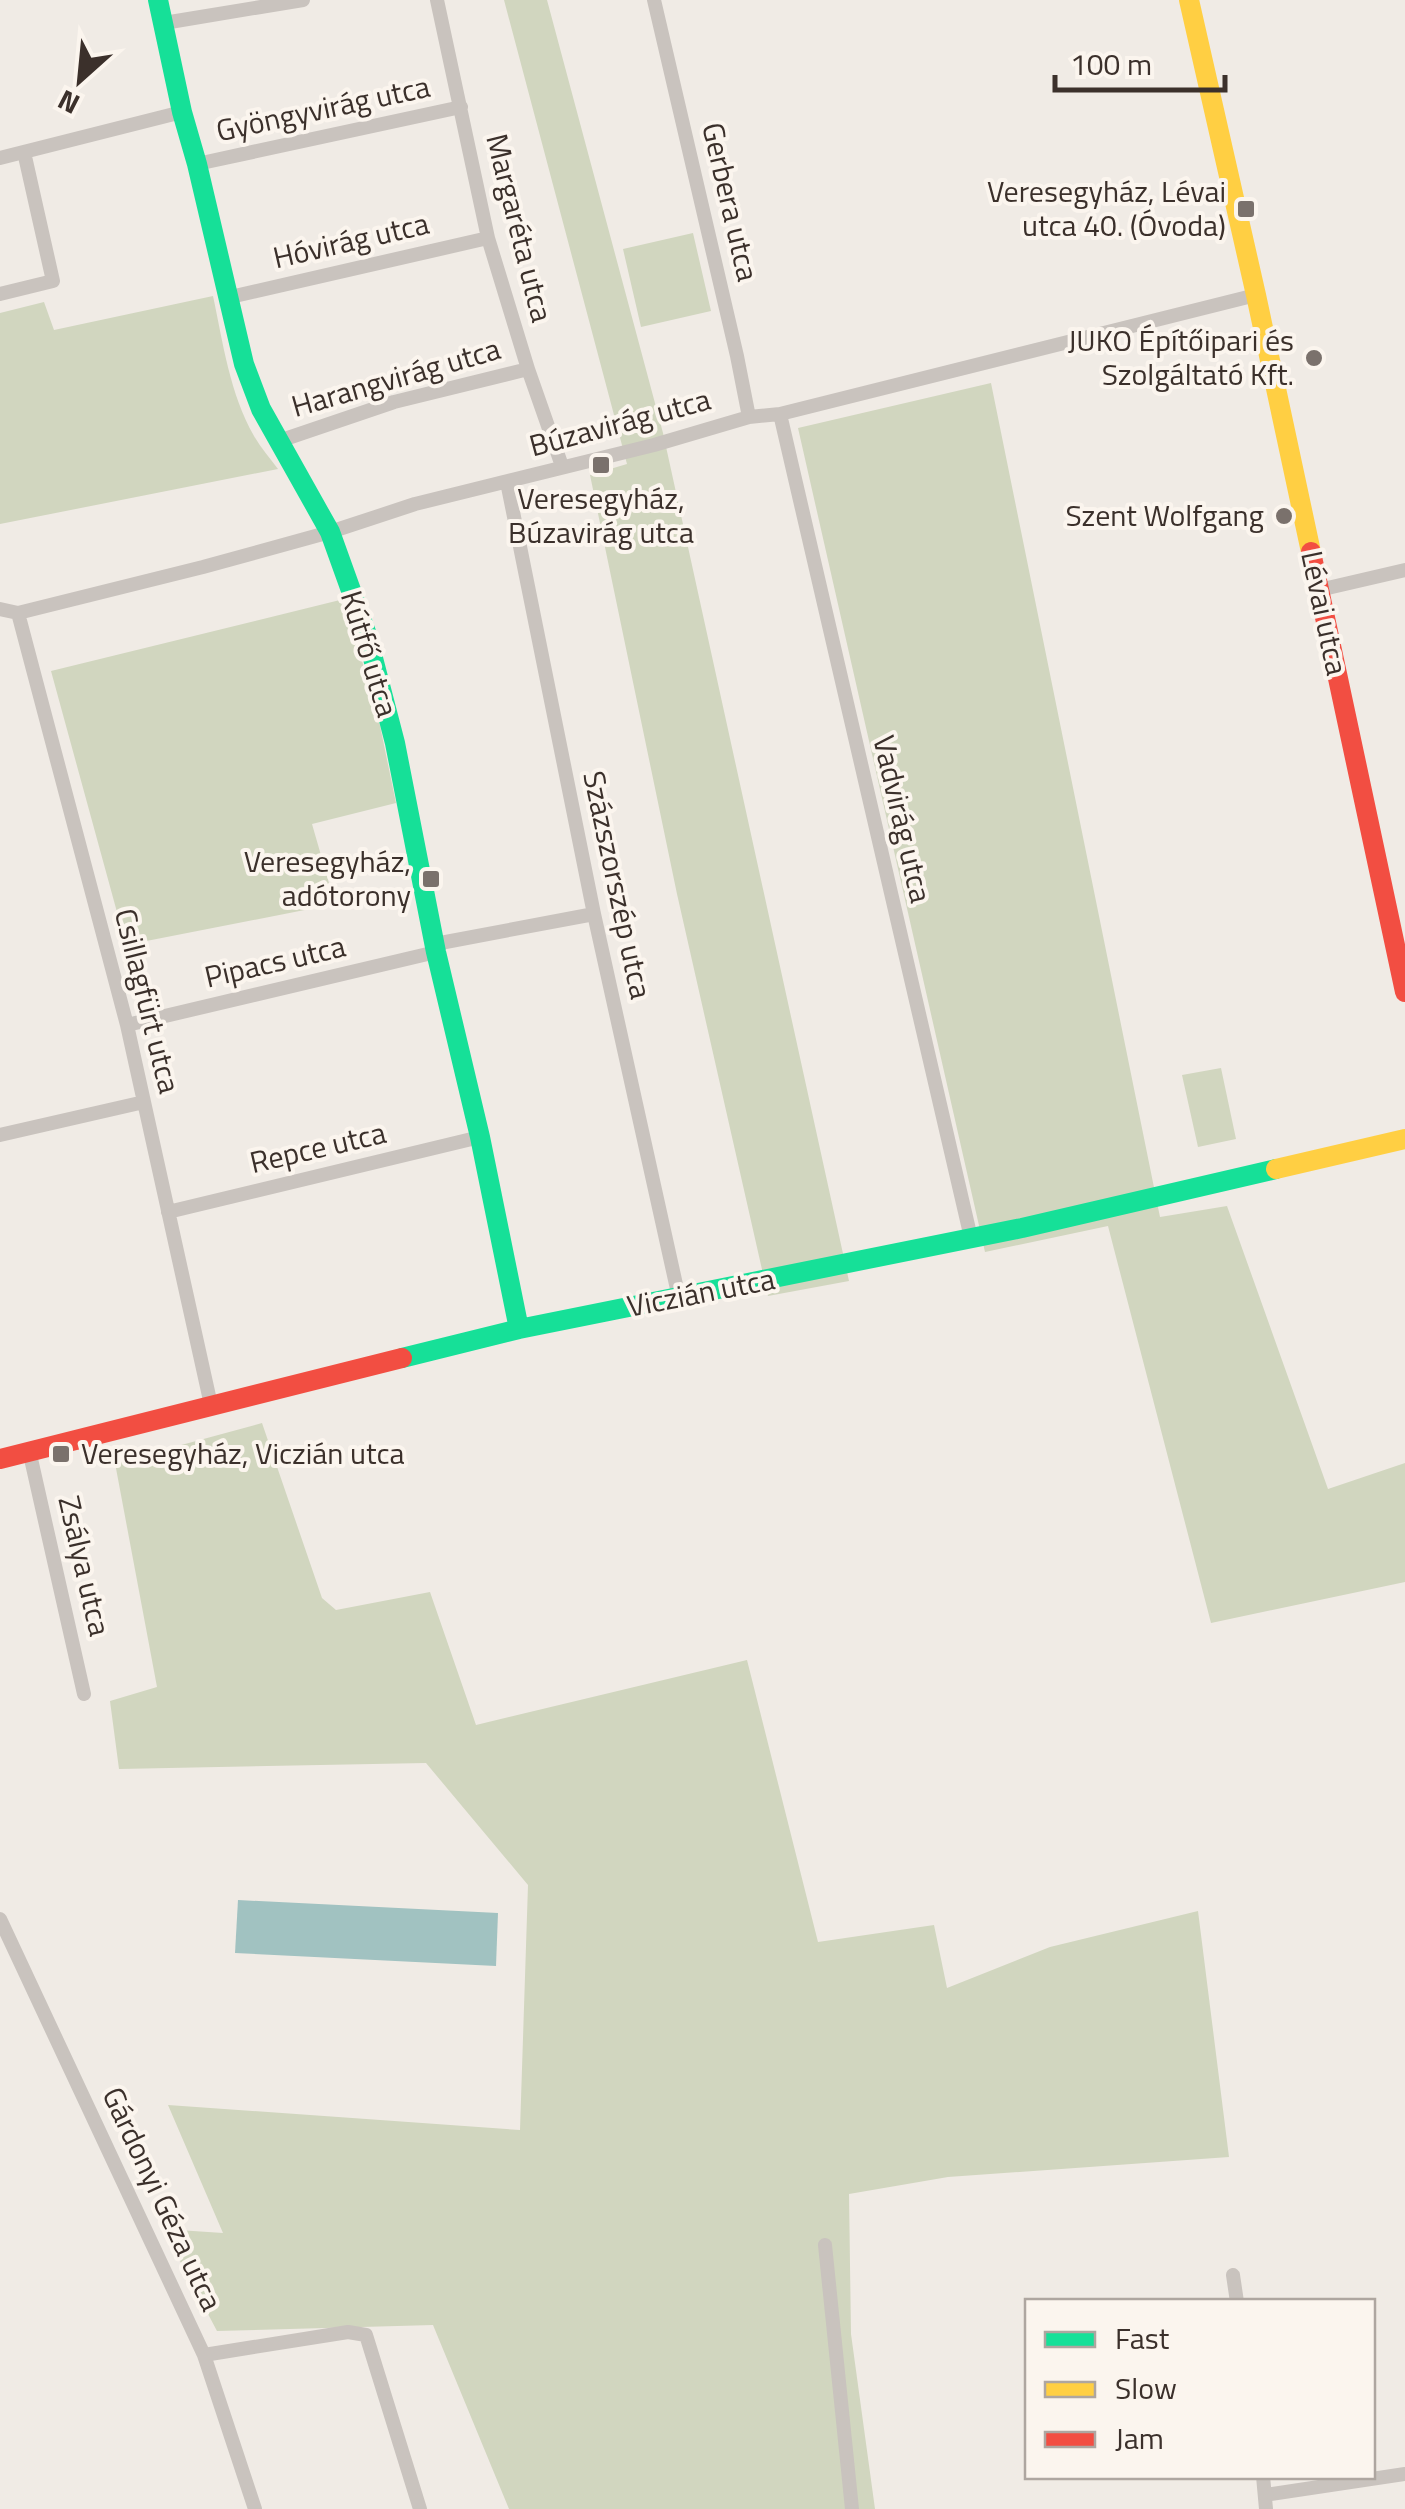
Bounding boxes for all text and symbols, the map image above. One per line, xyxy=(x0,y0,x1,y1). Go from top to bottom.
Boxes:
north arrow xyxy=(30,30,130,130)
scale bar xyxy=(1055,30,1225,92)
text: 100 m xyxy=(1070,41,1152,87)
street label: Gyöngyvirág utca xyxy=(212,63,434,153)
text: N xyxy=(50,79,87,126)
street label: Gerbera utca xyxy=(690,118,772,286)
street label: Margaréta utca xyxy=(474,129,566,327)
place label: Veresegyház, Lévai utca 40. (Óvoda) xyxy=(987,168,1226,248)
marker: Veresegyház, Lévai utca 40. (Óvoda) xyxy=(1235,198,1257,220)
street label: Hóvirág utca xyxy=(268,200,433,280)
place label: JUKO Építőipari és Szolgáltató Kft. xyxy=(1068,317,1294,397)
street label: Harangvirág utca xyxy=(286,325,506,429)
marker: JUKO Építőipari és Szolgáltató Kft. xyxy=(1303,347,1325,369)
street label: Búzavirág utca xyxy=(524,376,716,468)
marker: Veresegyház, Búzavirág utca xyxy=(590,454,612,476)
place label: Veresegyház, Búzavirág utca xyxy=(508,475,694,555)
place label: Szent Wolfgang xyxy=(1065,492,1264,538)
marker: Szent Wolfgang xyxy=(1273,505,1295,527)
street label: Lévai utca xyxy=(1289,546,1361,679)
street label: Kútfő utca xyxy=(329,585,411,723)
street label: Vadvirág utca xyxy=(861,731,945,907)
street label: Százszorszép utca xyxy=(571,767,665,1003)
place label: Veresegyház, adótorony xyxy=(244,838,411,918)
marker: Veresegyház, adótorony xyxy=(420,868,442,890)
street label: Csillagfürt utca xyxy=(103,903,193,1098)
street label: Pipacs utca xyxy=(200,922,350,1000)
street label: Repce utca xyxy=(245,1109,390,1185)
street label: Viczián utca xyxy=(623,1255,779,1329)
place label: Veresegyház, Viczián utca xyxy=(81,1430,405,1476)
marker: Veresegyház, Viczián utca xyxy=(50,1443,72,1465)
street label: Zsálya utca xyxy=(47,1491,123,1640)
street label: Gárdonyi Géza utca xyxy=(91,2079,235,2318)
legend xyxy=(1025,2299,1375,2479)
text: Fast xyxy=(1115,2315,1170,2361)
text: Slow xyxy=(1115,2365,1177,2411)
text: Jam xyxy=(1115,2415,1164,2461)

